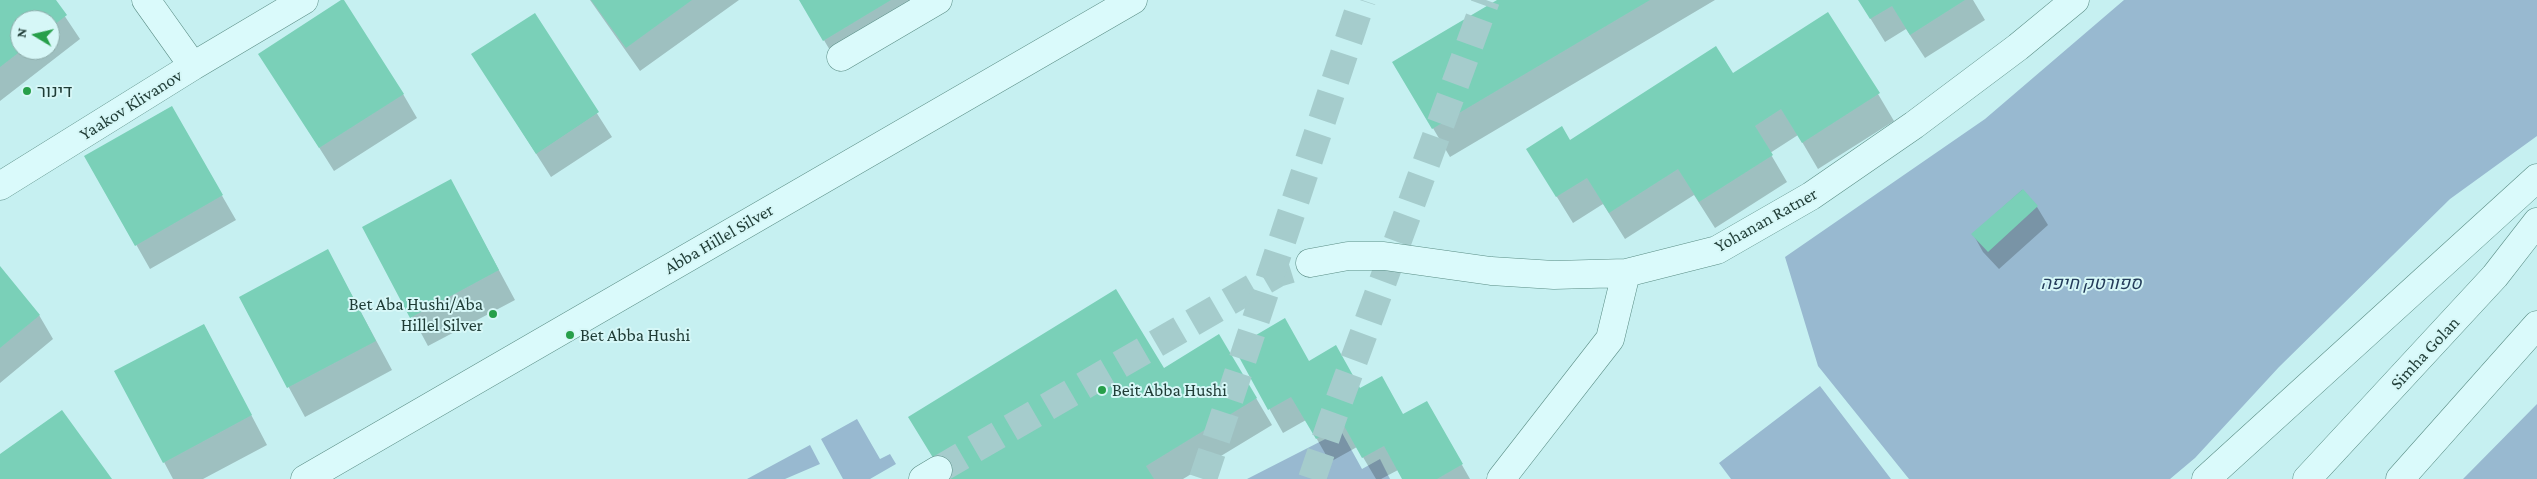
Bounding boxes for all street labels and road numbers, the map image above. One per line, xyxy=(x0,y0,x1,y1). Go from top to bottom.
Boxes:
street label: Yaakov Klivanov xyxy=(76,65,186,145)
street label: Yohanan Ratner xyxy=(1711,183,1821,257)
street label: Abba Hillel Silver xyxy=(660,199,778,279)
street label: Simha Golan xyxy=(2386,312,2464,394)

